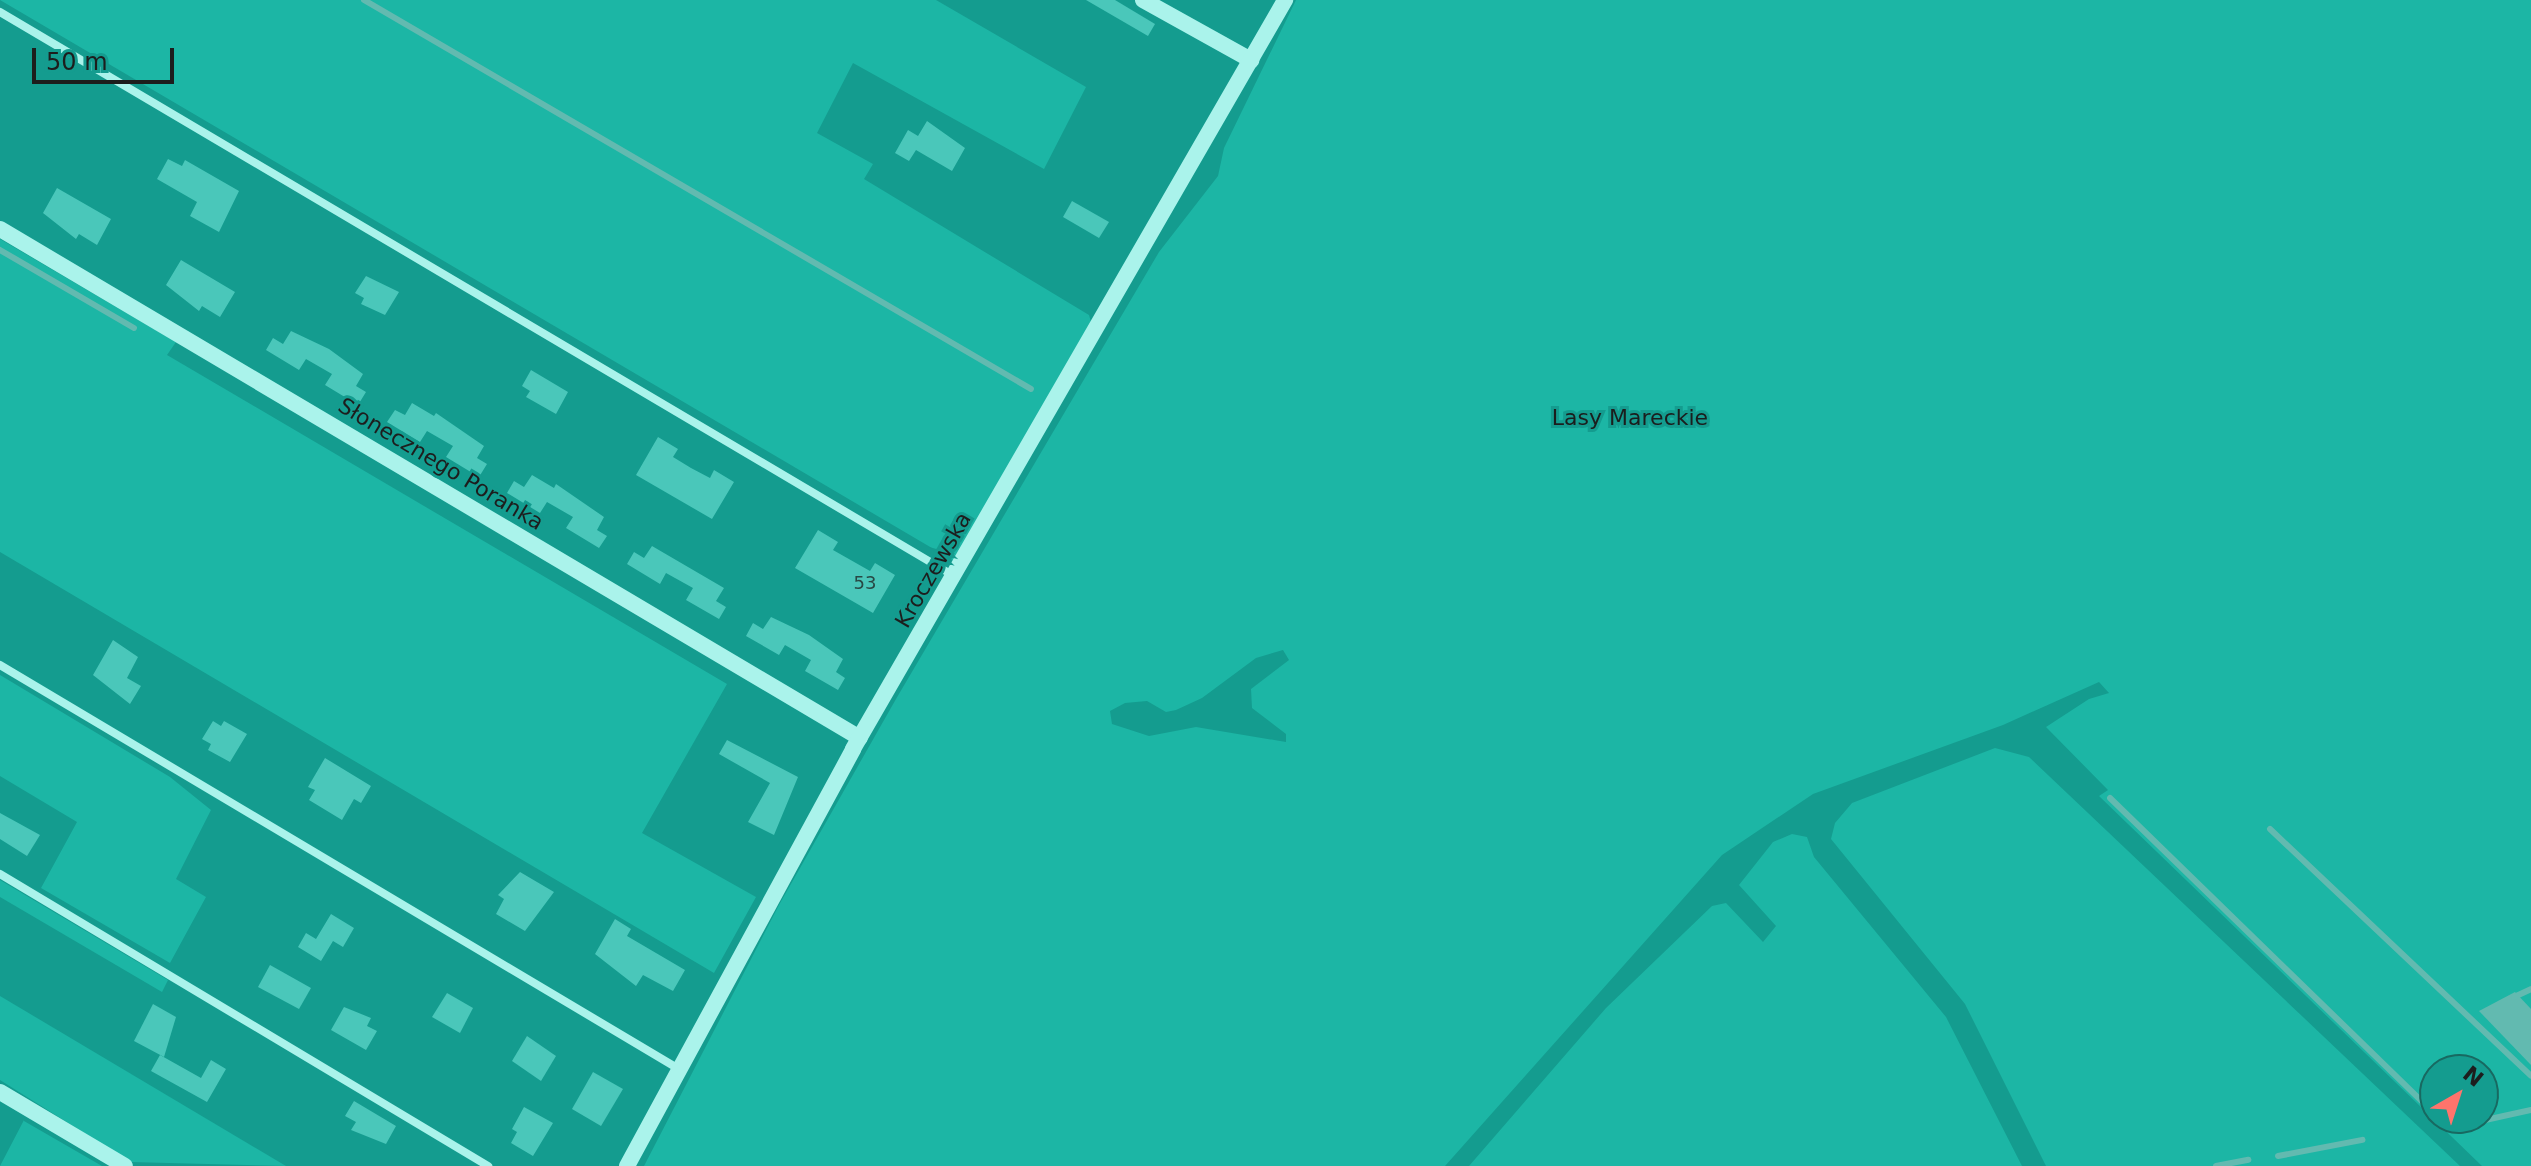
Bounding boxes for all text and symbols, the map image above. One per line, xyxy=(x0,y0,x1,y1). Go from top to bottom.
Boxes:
scale bar xyxy=(36,32,178,82)
text: 50 m xyxy=(46,48,108,76)
street label: Słonecznego Poranka xyxy=(334,392,548,536)
park label: Lasy Mareckie xyxy=(1552,405,1708,431)
street label: Kroczewska xyxy=(889,508,977,632)
house number: 53 xyxy=(854,572,876,594)
north arrow xyxy=(2419,1054,2499,1134)
text: N xyxy=(2458,1061,2488,1092)

